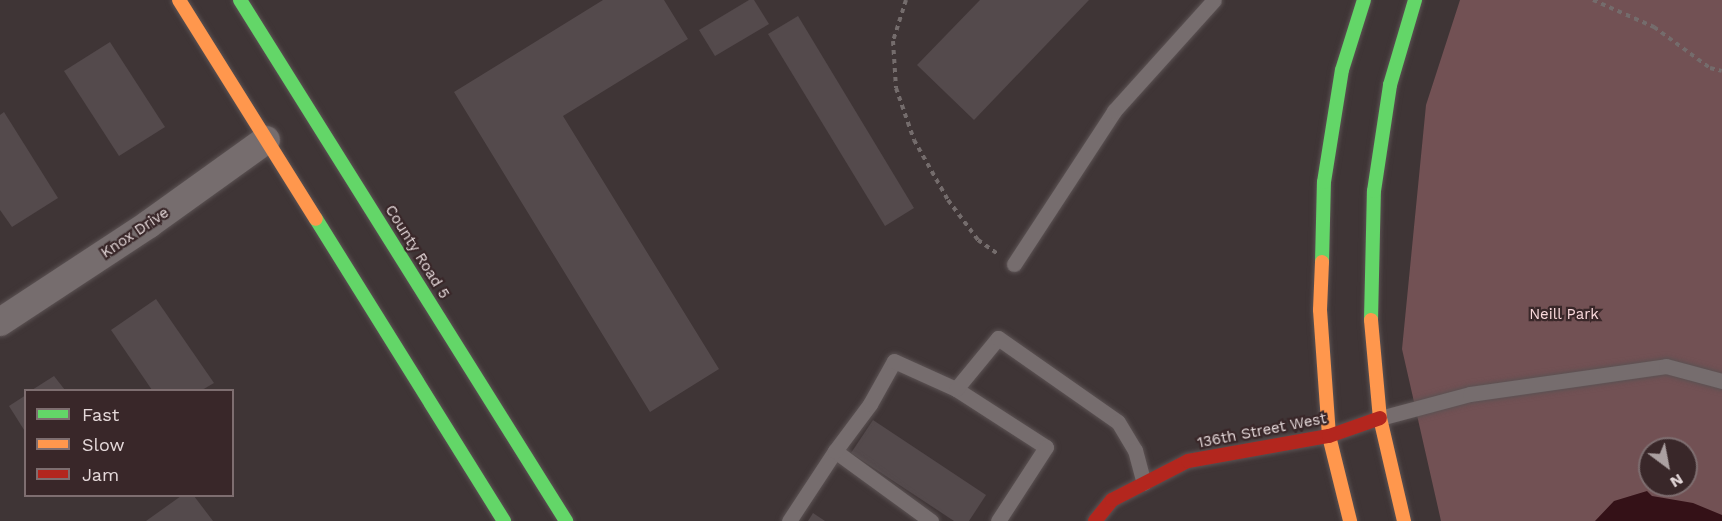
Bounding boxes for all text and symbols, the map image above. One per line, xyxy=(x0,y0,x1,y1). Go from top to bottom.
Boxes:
street label: County Road 5 xyxy=(381,202,453,302)
street label: Knox Drive xyxy=(98,204,172,262)
park label: Neill Park xyxy=(1529,306,1599,324)
legend xyxy=(24,389,234,497)
text: Fast xyxy=(82,404,119,425)
street label: 136th Street West xyxy=(1196,410,1328,452)
text: Slow xyxy=(82,434,125,455)
north arrow xyxy=(1638,437,1698,497)
text: Jam xyxy=(82,464,119,485)
text: N xyxy=(1667,470,1687,492)

